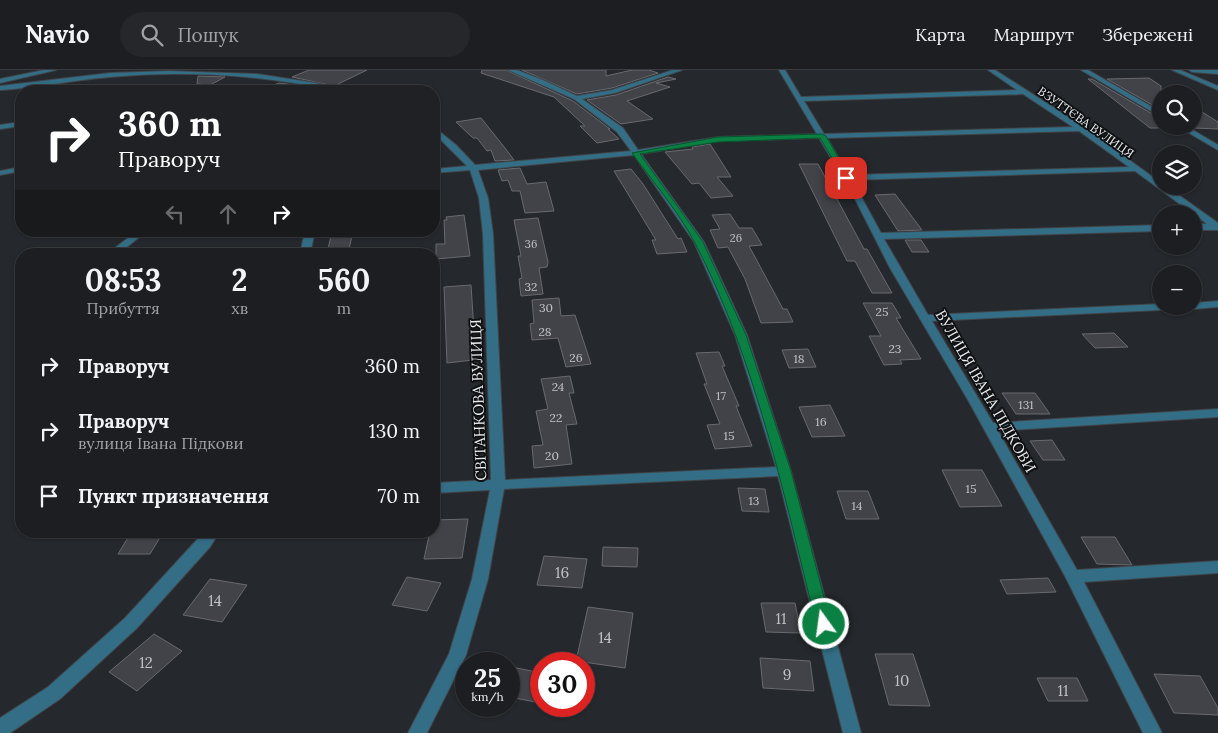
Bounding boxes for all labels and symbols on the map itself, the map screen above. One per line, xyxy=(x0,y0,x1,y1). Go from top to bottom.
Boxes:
street label: ВЗУТТЄВА ВУЛИЦЯ xyxy=(1035,83,1137,161)
pin xyxy=(825,157,867,199)
house number: 26 xyxy=(730,231,742,245)
house number: 36 xyxy=(525,237,537,251)
house number: 32 xyxy=(524,279,538,294)
house number: 30 xyxy=(539,300,553,315)
house number: 25 xyxy=(876,304,888,319)
street label: ВУЛИЦЯ ІВАНА ПІДКОВИ xyxy=(932,306,1040,476)
street label: СВІТАНКОВА ВУЛИЦЯ xyxy=(466,319,490,481)
house number: 28 xyxy=(538,324,552,339)
house number: 23 xyxy=(889,341,902,356)
house number: 26 xyxy=(569,350,583,365)
house number: 18 xyxy=(793,351,805,366)
house number: 24 xyxy=(552,379,565,394)
house number: 17 xyxy=(716,388,726,403)
house number: 131 xyxy=(1018,397,1034,412)
house number: 22 xyxy=(550,410,562,425)
house number: 16 xyxy=(815,414,827,429)
house number: 15 xyxy=(724,428,734,443)
house number: 20 xyxy=(545,448,559,463)
house number: 15 xyxy=(966,481,976,496)
house number: 13 xyxy=(748,493,760,508)
house number: 14 xyxy=(852,498,863,513)
house number: 16 xyxy=(555,563,569,582)
house number: 14 xyxy=(208,591,222,610)
position arrow xyxy=(797,597,849,649)
house number: 11 xyxy=(776,609,786,628)
house number: 14 xyxy=(598,628,612,647)
speed limit sign: 30 xyxy=(530,652,595,717)
house number: 12 xyxy=(139,653,153,672)
house number: 9 xyxy=(783,665,791,684)
house number: 10 xyxy=(895,671,909,690)
house number: 11 xyxy=(1058,681,1068,700)

